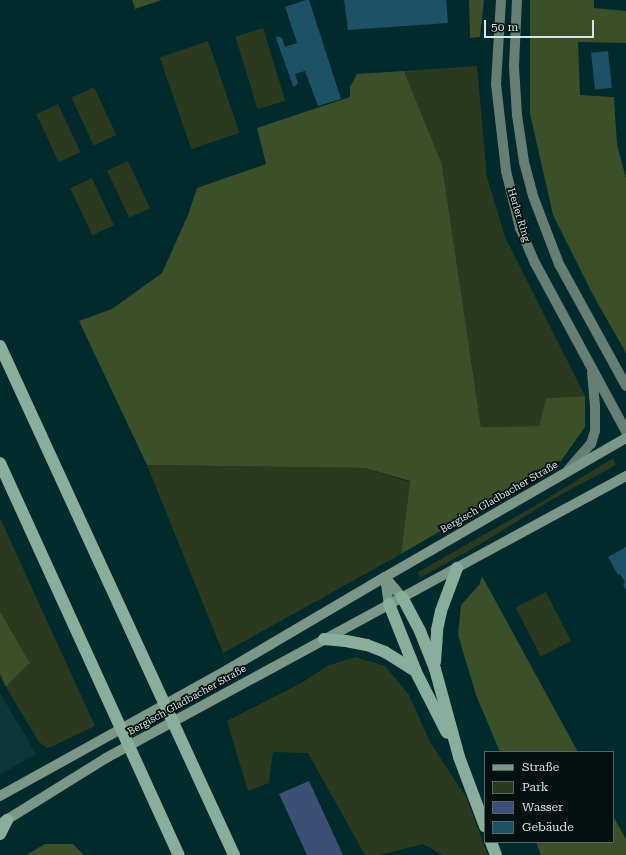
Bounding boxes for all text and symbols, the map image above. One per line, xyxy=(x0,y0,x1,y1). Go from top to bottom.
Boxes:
scale bar xyxy=(486,12,596,38)
text: 50 m xyxy=(491,20,518,34)
street label: Herler Ring xyxy=(505,187,533,243)
street label: Bergisch Gladbacher Straße xyxy=(438,458,560,536)
street label: Bergisch Gladbacher Straße xyxy=(126,662,248,738)
legend xyxy=(484,751,614,843)
text: Straße xyxy=(522,760,559,774)
text: Park xyxy=(522,780,548,794)
text: Wasser xyxy=(522,800,563,814)
text: Gebäude xyxy=(522,820,574,834)

